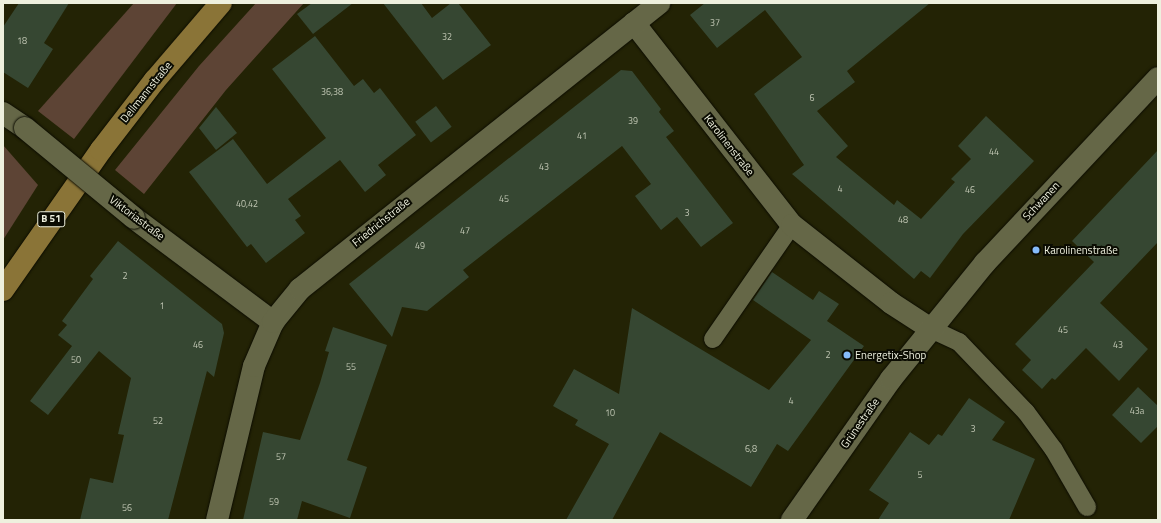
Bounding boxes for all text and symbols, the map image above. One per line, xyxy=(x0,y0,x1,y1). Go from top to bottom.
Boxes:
house number: 37 xyxy=(710,18,720,28)
house number: 32 xyxy=(442,32,452,42)
house number: 18 xyxy=(17,36,27,46)
street label: Dellmannstraße xyxy=(117,59,175,125)
house number: 36,38 xyxy=(321,87,343,97)
house number: 6 xyxy=(809,93,815,103)
street label: Karolinenstraße xyxy=(701,112,757,178)
house number: 39 xyxy=(628,116,638,126)
house number: 41 xyxy=(577,131,587,141)
house number: 44 xyxy=(989,147,999,157)
house number: 43 xyxy=(539,162,549,172)
street label: Schwanen xyxy=(1020,179,1062,223)
house number: 4 xyxy=(837,184,843,194)
house number: 46 xyxy=(965,185,975,195)
street label: Viktoriastraße xyxy=(107,193,167,243)
house number: 45 xyxy=(499,194,509,204)
street label: Friedrichstraße xyxy=(350,195,412,249)
house number: 40,42 xyxy=(236,199,258,209)
house number: 3 xyxy=(684,208,690,218)
road number: B 51 xyxy=(37,211,65,227)
house number: 48 xyxy=(898,215,908,225)
house number: 47 xyxy=(460,226,470,236)
house number: 49 xyxy=(415,241,425,251)
place label: Karolinenstraße xyxy=(1044,243,1118,257)
marker: Karolinenstraße xyxy=(1031,245,1041,255)
house number: 2 xyxy=(122,271,128,281)
house number: 1 xyxy=(159,301,165,311)
house number: 45 xyxy=(1058,325,1068,335)
house number: 46 xyxy=(193,340,203,350)
house number: 43 xyxy=(1113,340,1123,350)
place label: Energetix-Shop xyxy=(855,348,926,362)
house number: 2 xyxy=(825,350,831,360)
marker: Energetix-Shop xyxy=(842,350,852,360)
house number: 50 xyxy=(71,355,81,365)
house number: 55 xyxy=(346,362,356,372)
street label: Grünestraße xyxy=(838,395,882,451)
house number: 4 xyxy=(788,396,794,406)
house number: 43a xyxy=(1130,406,1144,416)
house number: 10 xyxy=(605,408,615,418)
house number: 52 xyxy=(153,416,163,426)
house number: 3 xyxy=(970,424,976,434)
house number: 6,8 xyxy=(745,444,757,454)
house number: 57 xyxy=(276,452,286,462)
house number: 5 xyxy=(917,470,923,480)
house number: 59 xyxy=(269,497,279,507)
house number: 56 xyxy=(122,503,132,513)

